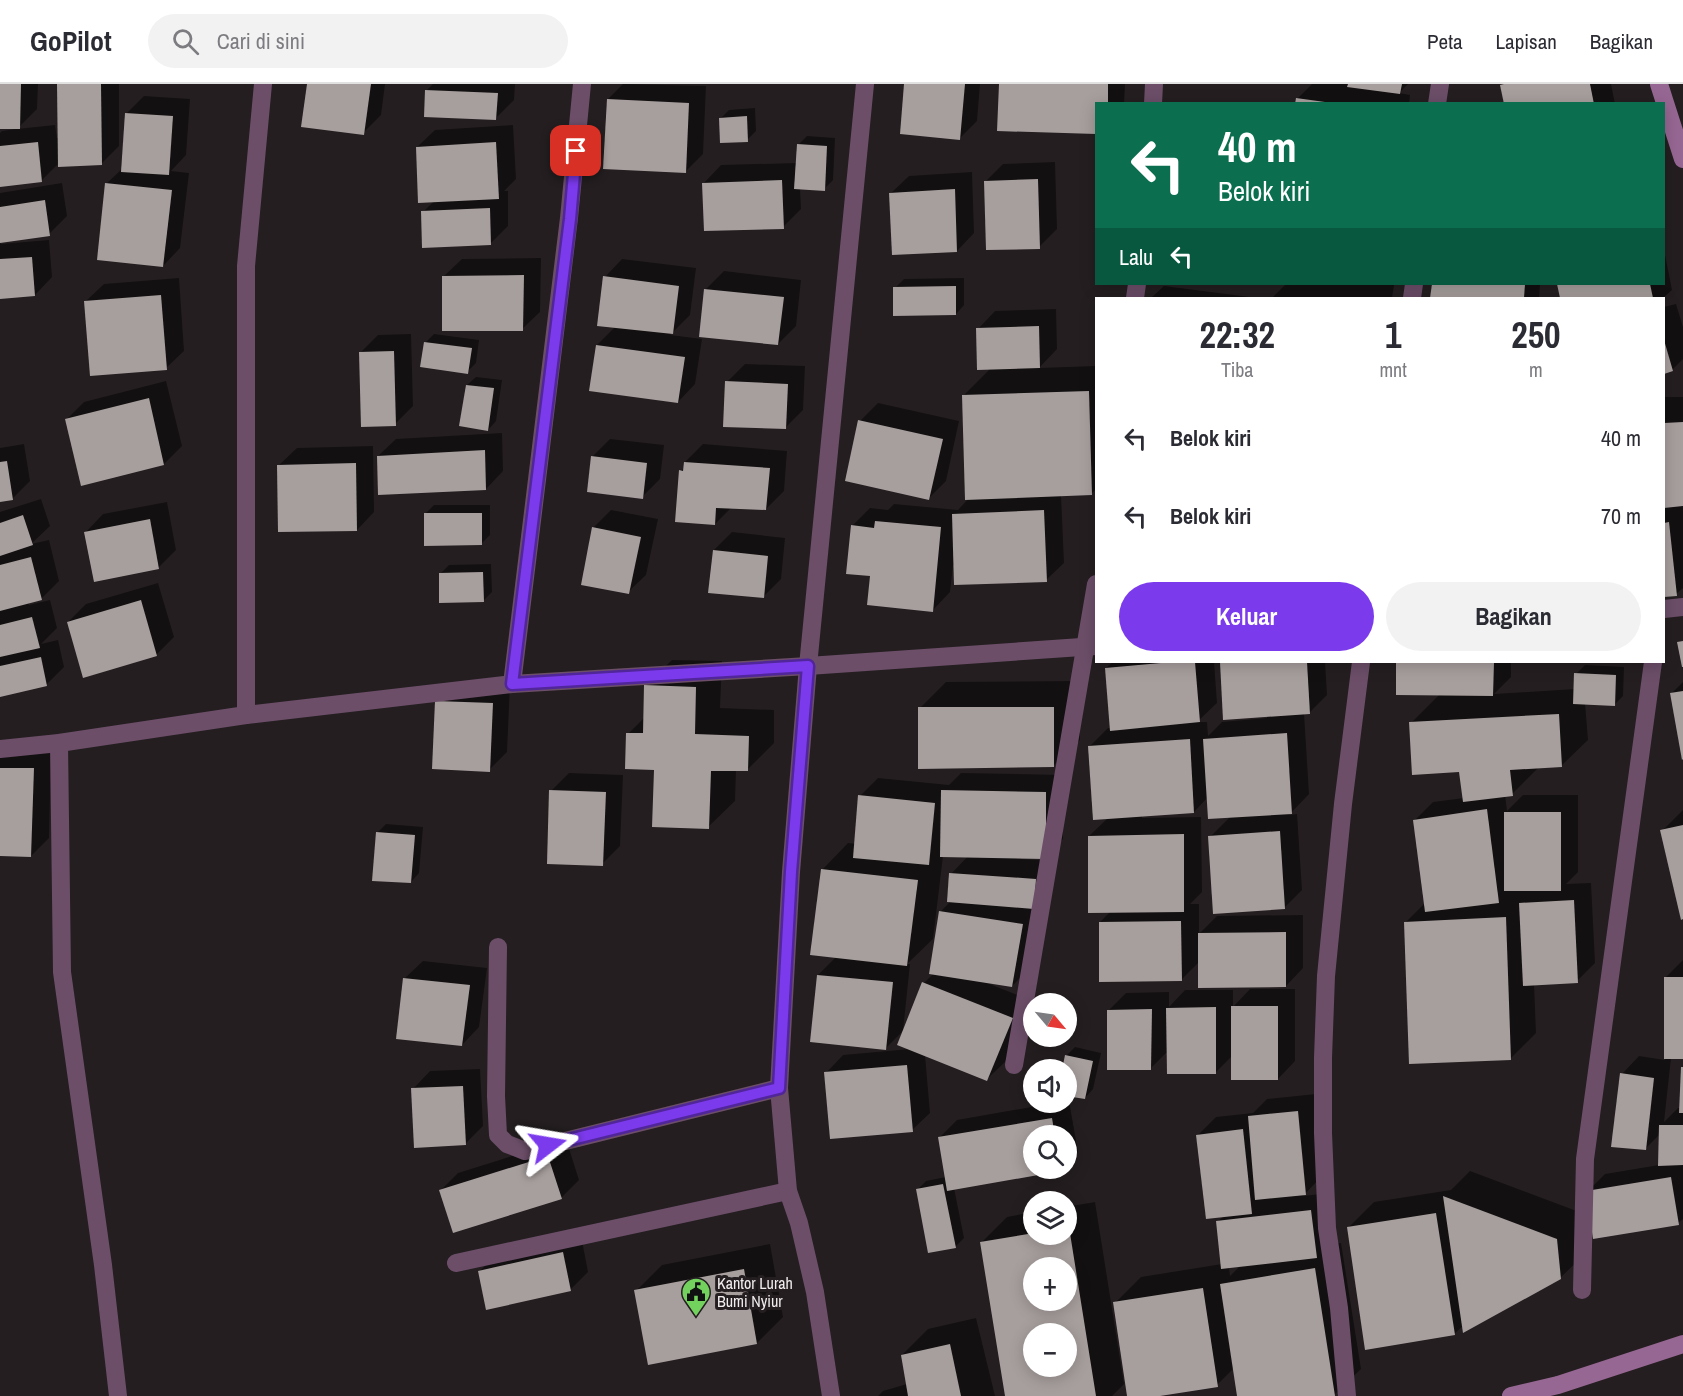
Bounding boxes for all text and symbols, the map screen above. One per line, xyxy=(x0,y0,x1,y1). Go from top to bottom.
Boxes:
search box xyxy=(148,14,568,68)
text: GoPilot xyxy=(30,22,112,60)
icon: search xyxy=(169,25,202,58)
text: Cari di sini xyxy=(217,26,305,56)
text: Peta xyxy=(1427,27,1463,56)
text: Lapisan xyxy=(1496,27,1557,56)
text: Bagikan xyxy=(1590,27,1653,56)
text: 40 m xyxy=(1218,119,1297,175)
pin xyxy=(550,125,601,176)
icon: left xyxy=(1119,126,1197,204)
icon: arrive xyxy=(559,134,592,167)
text: Belok kiri xyxy=(1218,173,1310,209)
icon: left xyxy=(1165,240,1198,273)
text: Lalu xyxy=(1119,242,1153,272)
text: 22:32 xyxy=(1199,311,1275,359)
text: 1 xyxy=(1385,311,1401,359)
text: 250 xyxy=(1511,311,1561,359)
text: Tiba xyxy=(1221,356,1253,383)
text: mnt xyxy=(1379,356,1407,383)
text: m xyxy=(1529,356,1543,383)
icon: left xyxy=(1119,422,1152,455)
text: Belok kiri xyxy=(1170,423,1251,453)
text: 40 m xyxy=(1601,423,1641,453)
icon: left xyxy=(1119,500,1152,533)
text: Belok kiri xyxy=(1170,501,1251,531)
text: 70 m xyxy=(1601,501,1641,531)
button: Keluar xyxy=(1119,582,1374,651)
button: Bagikan xyxy=(1386,582,1641,651)
north arrow xyxy=(1023,993,1077,1047)
map controls xyxy=(1023,993,1077,1377)
button: sound xyxy=(1023,1059,1077,1113)
position arrow xyxy=(516,1113,580,1177)
button: search xyxy=(1023,1125,1077,1179)
button: layers xyxy=(1023,1191,1077,1245)
button: + xyxy=(1023,1257,1077,1311)
place label: Kantor Lurah Bumi Nyiur xyxy=(717,1272,793,1312)
public building icon: Kantor Lurah Bumi Nyiur xyxy=(680,1276,712,1318)
button: − xyxy=(1023,1323,1077,1377)

